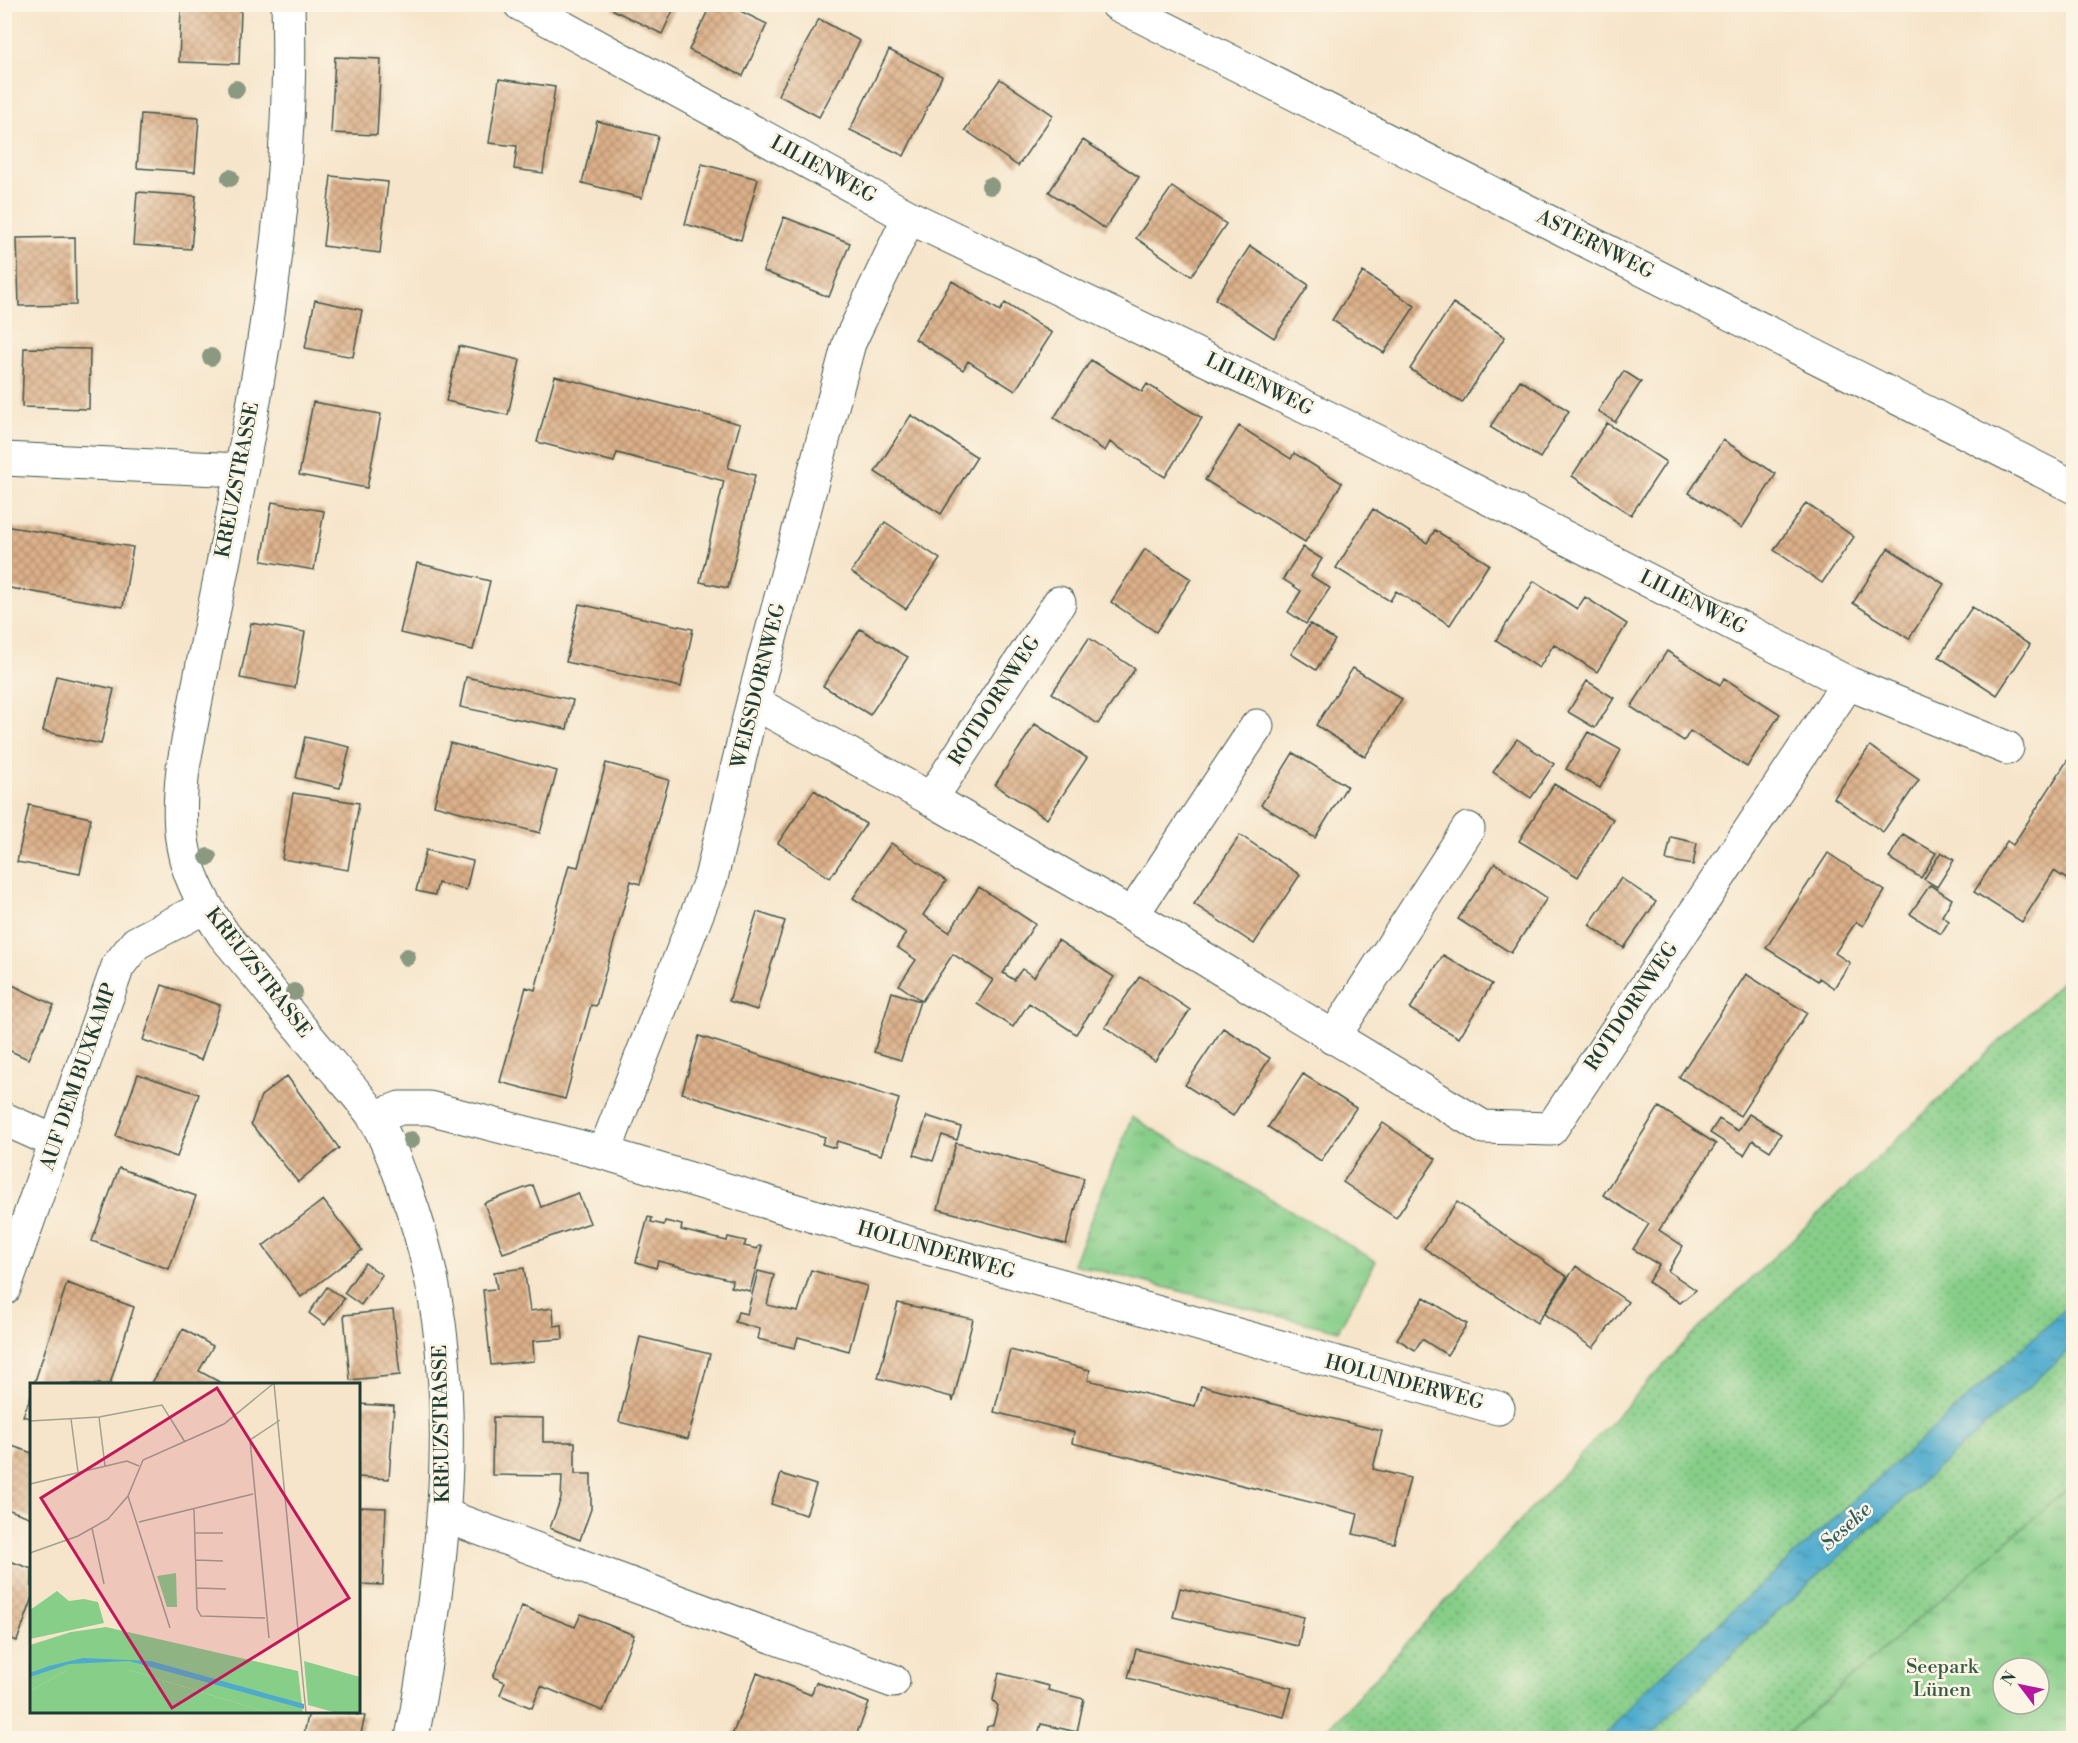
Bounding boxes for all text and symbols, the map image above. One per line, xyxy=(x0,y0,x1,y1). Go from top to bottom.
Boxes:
street label: LILIENWEG xyxy=(766,131,880,209)
street label: ASTERNWEG xyxy=(1531,204,1658,285)
street label: LILIENWEG xyxy=(1201,348,1317,422)
street label: KREUZSTRASSE xyxy=(211,400,265,560)
street label: LILIENWEG xyxy=(1635,565,1751,641)
street label: WEISSDORNWEG xyxy=(726,601,792,772)
street label: ROTDORNWEG xyxy=(944,631,1046,771)
street label: KREUZSTRASSE xyxy=(199,903,317,1043)
street label: ROTDORNWEG xyxy=(1580,938,1684,1076)
street label: AUF DEM BUXKAMP xyxy=(35,980,123,1175)
street label: HOLUNDERWEG xyxy=(854,1216,1018,1286)
street label: KREUZSTRASSE xyxy=(428,1345,456,1503)
street label: HOLUNDERWEG xyxy=(1322,1350,1486,1416)
inset map xyxy=(30,1383,360,1713)
water label: Seseke xyxy=(1815,1497,1877,1557)
park label: Seepark Lünen xyxy=(1906,1655,1980,1703)
north arrow xyxy=(1991,1656,2051,1716)
text: N xyxy=(1997,1668,2021,1689)

